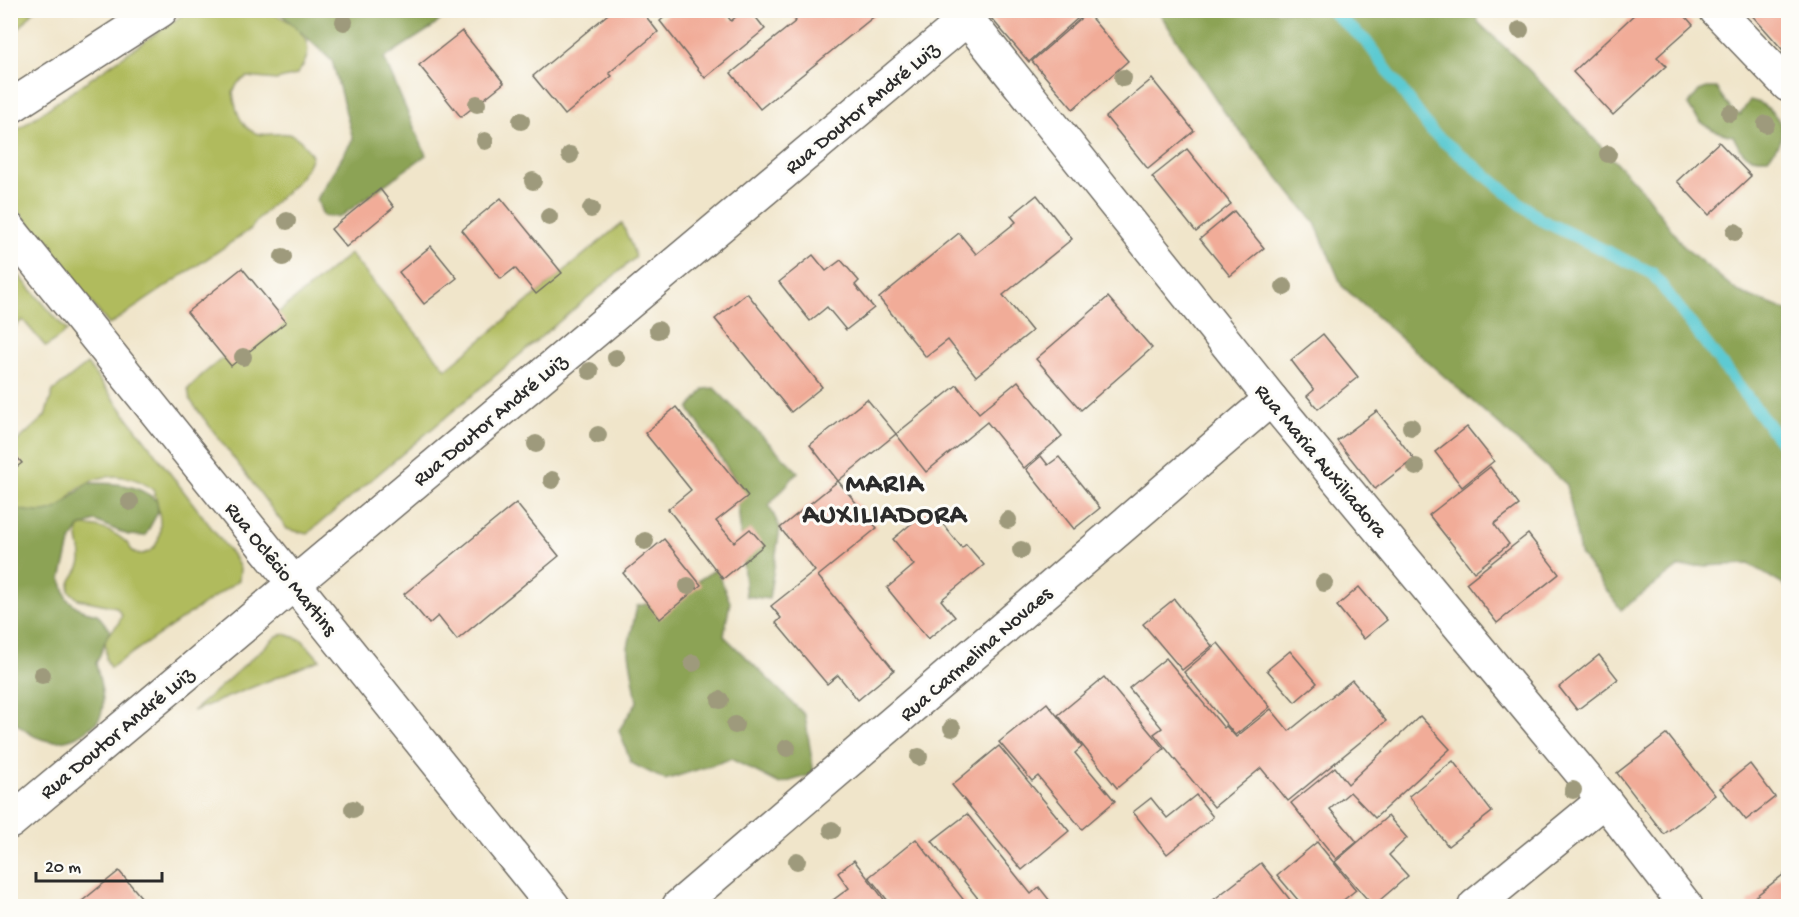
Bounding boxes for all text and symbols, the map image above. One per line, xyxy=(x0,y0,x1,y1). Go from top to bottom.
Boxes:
street label: Rua Doutor André Luiz xyxy=(781,38,946,181)
street label: Rua Doutor André Luiz xyxy=(409,350,574,493)
street label: Rua Maria Auxiliadora xyxy=(1248,380,1392,545)
district label: MARIA AUXILIADORA xyxy=(801,470,968,533)
street label: Rua Oclêcio Martins xyxy=(218,498,342,643)
street label: Rua Carmelina Novaes xyxy=(896,582,1060,729)
street label: Rua Doutor André Luiz xyxy=(36,663,201,806)
scale bar xyxy=(36,845,162,883)
text: 20 m xyxy=(45,858,81,879)

